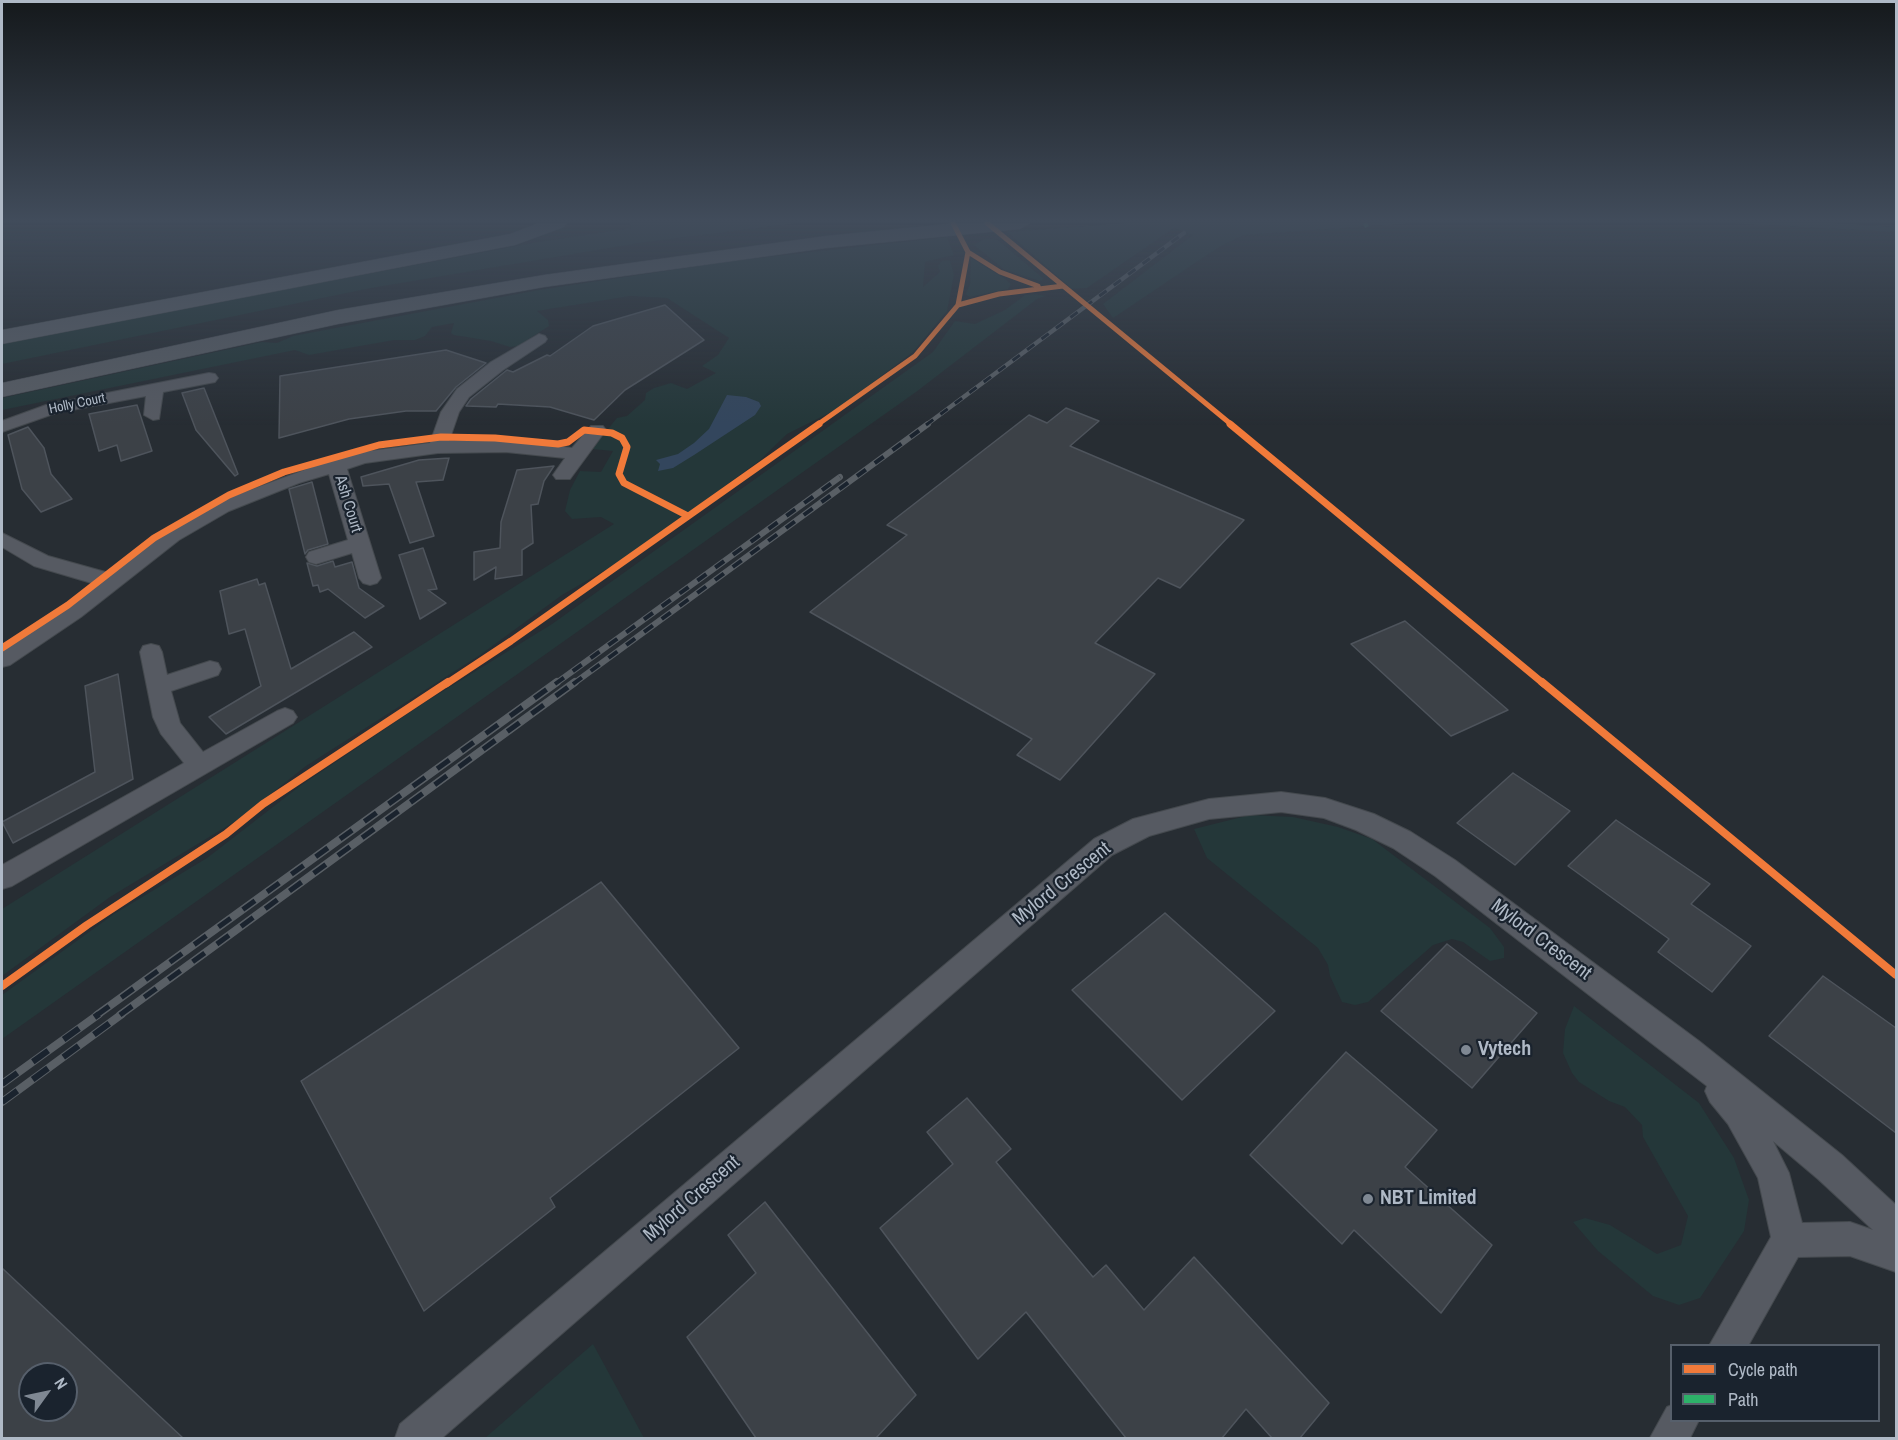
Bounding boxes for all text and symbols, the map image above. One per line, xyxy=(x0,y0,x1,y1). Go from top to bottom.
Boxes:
street label: Holly Court xyxy=(47,390,107,418)
street label: Ash Court xyxy=(330,473,366,535)
street label: Mylord Crescent xyxy=(1008,837,1116,931)
street label: Mylord Crescent xyxy=(1486,894,1596,986)
place label: Vytech xyxy=(1478,1038,1531,1062)
marker: Vytech xyxy=(1459,1043,1473,1057)
street label: Mylord Crescent xyxy=(639,1151,745,1247)
place label: NBT Limited xyxy=(1380,1187,1477,1211)
marker: NBT Limited xyxy=(1361,1192,1375,1206)
legend xyxy=(1670,1344,1880,1422)
text: Cycle path xyxy=(1728,1357,1798,1382)
north arrow xyxy=(18,1362,78,1422)
text: N xyxy=(50,1373,73,1393)
text: Path xyxy=(1728,1387,1758,1412)

